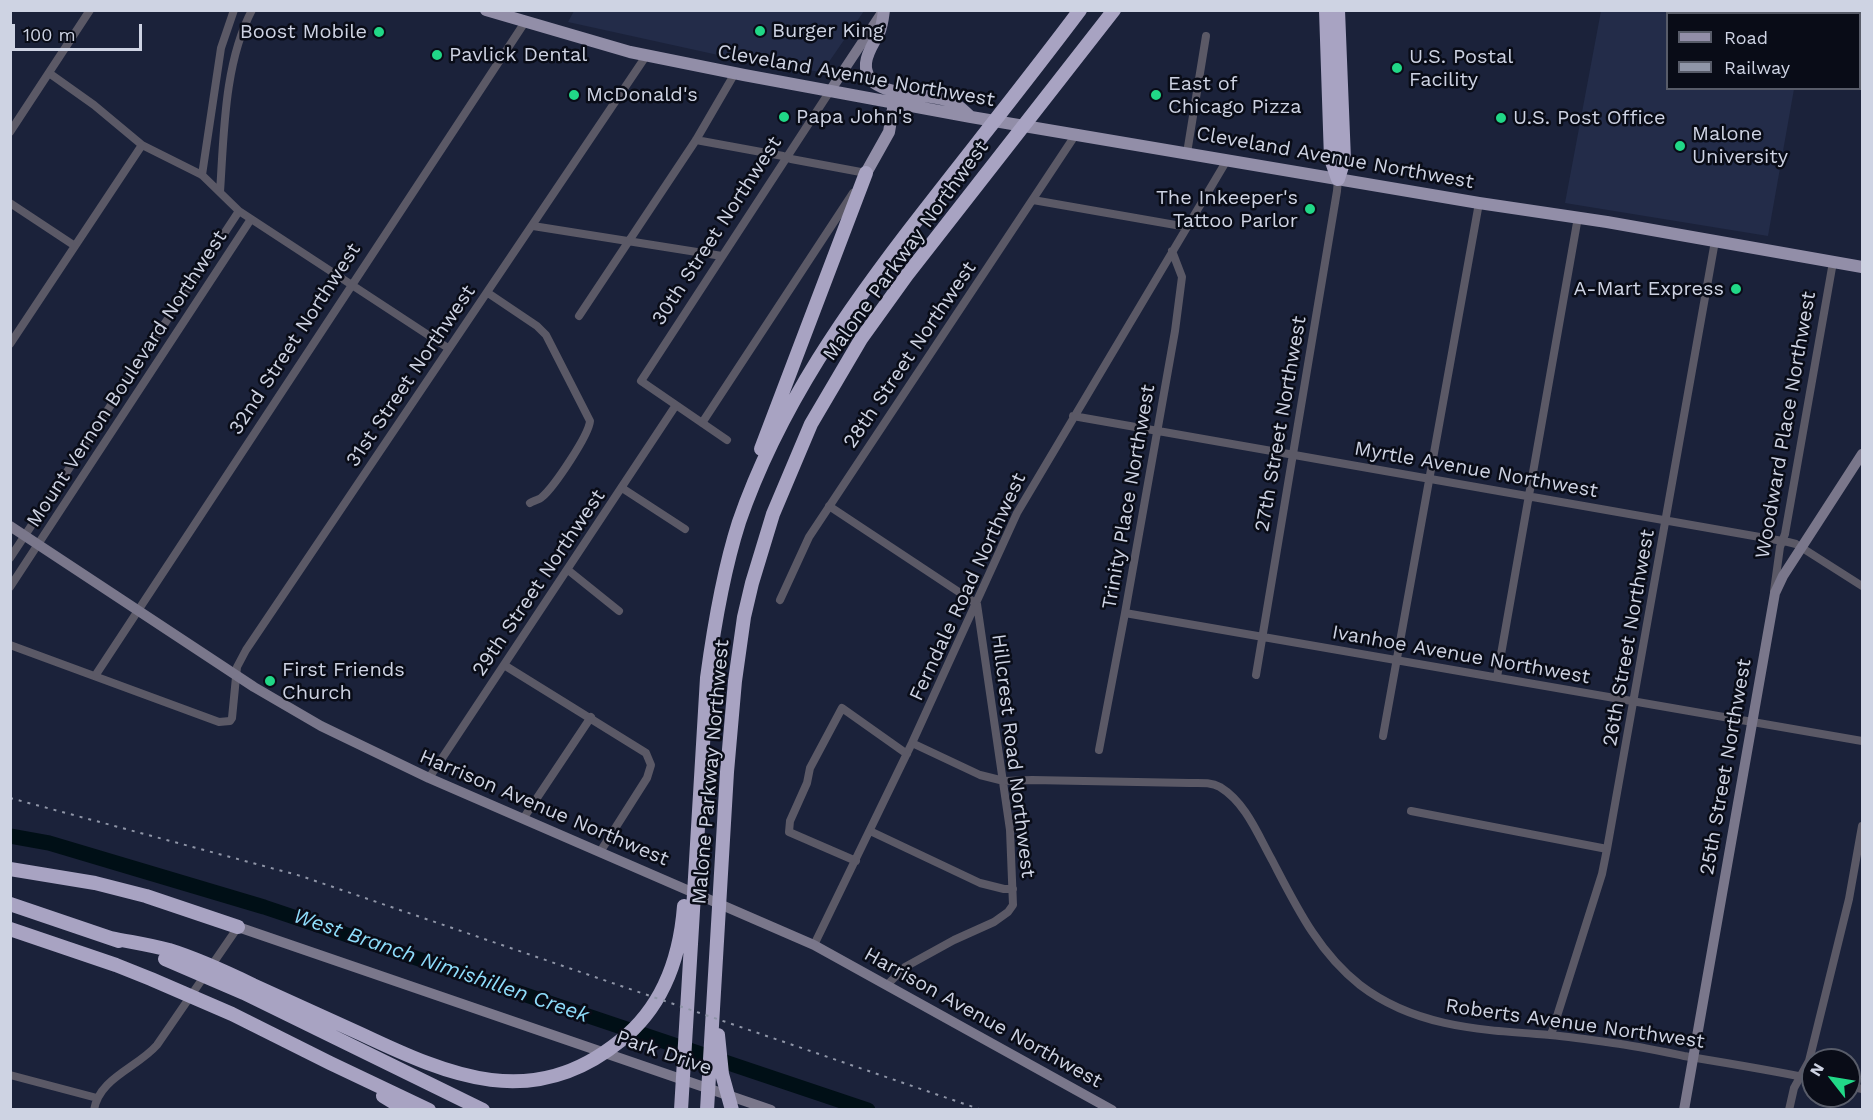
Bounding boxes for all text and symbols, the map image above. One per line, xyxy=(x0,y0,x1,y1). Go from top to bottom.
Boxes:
scale bar xyxy=(15,12,146,50)
legend xyxy=(1666,12,1861,90)
place label: Burger King xyxy=(772,19,884,43)
place label: Boost Mobile xyxy=(240,20,367,44)
text: 100 m xyxy=(23,24,76,45)
marker: Burger King xyxy=(753,24,767,38)
marker: Boost Mobile xyxy=(372,25,386,39)
text: Road xyxy=(1724,27,1768,48)
street label: Cleveland Avenue Northwest xyxy=(715,40,997,112)
place label: Pavlick Dental xyxy=(449,43,587,67)
place label: U.S. Postal Facility xyxy=(1409,45,1513,92)
marker: Pavlick Dental xyxy=(430,48,444,62)
text: Railway xyxy=(1724,57,1790,78)
marker: U.S. Postal Facility xyxy=(1390,61,1404,75)
place label: East of Chicago Pizza xyxy=(1168,72,1302,119)
place label: McDonald's xyxy=(586,83,698,107)
marker: McDonald's xyxy=(567,88,581,102)
marker: East of Chicago Pizza xyxy=(1149,88,1163,102)
place label: Papa John's xyxy=(796,105,913,129)
place label: U.S. Post Office xyxy=(1513,106,1665,130)
marker: Papa John's xyxy=(777,110,791,124)
marker: U.S. Post Office xyxy=(1494,111,1508,125)
street label: Cleveland Avenue Northwest xyxy=(1194,122,1476,194)
place label: Malone University xyxy=(1692,122,1788,169)
street label: 30th Street Northwest xyxy=(647,132,787,330)
street label: Malone Parkway Northwest xyxy=(818,136,994,366)
marker: Malone University xyxy=(1673,139,1687,153)
place label: The Inkeeper's Tattoo Parlor xyxy=(1156,186,1298,233)
marker: The Inkeeper's Tattoo Parlor xyxy=(1303,202,1317,216)
street label: Mount Vernon Boulevard Northwest xyxy=(22,226,232,532)
street label: 32nd Street Northwest xyxy=(224,239,366,439)
street label: 28th Street Northwest xyxy=(839,257,981,453)
place label: A-Mart Express xyxy=(1574,277,1724,301)
street label: 31st Street Northwest xyxy=(341,281,481,471)
marker: A-Mart Express xyxy=(1729,282,1743,296)
street label: Woodward Place Northwest xyxy=(1751,290,1821,560)
street label: 27th Street Northwest xyxy=(1250,314,1312,534)
street label: Trinity Place Northwest xyxy=(1097,383,1161,611)
street label: Myrtle Avenue Northwest xyxy=(1352,437,1600,503)
street label: Ferndale Road Northwest xyxy=(905,469,1031,705)
street label: 29th Street Northwest xyxy=(468,485,610,681)
street label: 26th Street Northwest xyxy=(1598,528,1660,748)
street label: Ivanhoe Avenue Northwest xyxy=(1330,620,1592,690)
street label: Hillcrest Road Northwest xyxy=(986,633,1040,879)
street label: Malone Parkway Northwest xyxy=(687,638,735,906)
street label: 25th Street Northwest xyxy=(1695,657,1757,877)
place label: First Friends Church xyxy=(282,658,405,705)
marker: First Friends Church xyxy=(263,674,277,688)
street label: Harrison Avenue Northwest xyxy=(416,745,672,871)
water label: West Branch Nimishillen Creek xyxy=(290,903,592,1029)
street label: Harrison Avenue Northwest xyxy=(860,942,1106,1094)
street label: Roberts Avenue Northwest xyxy=(1444,994,1706,1054)
street label: Park Drive xyxy=(613,1025,715,1081)
north arrow xyxy=(1801,1048,1861,1108)
text: N xyxy=(1806,1060,1828,1079)

